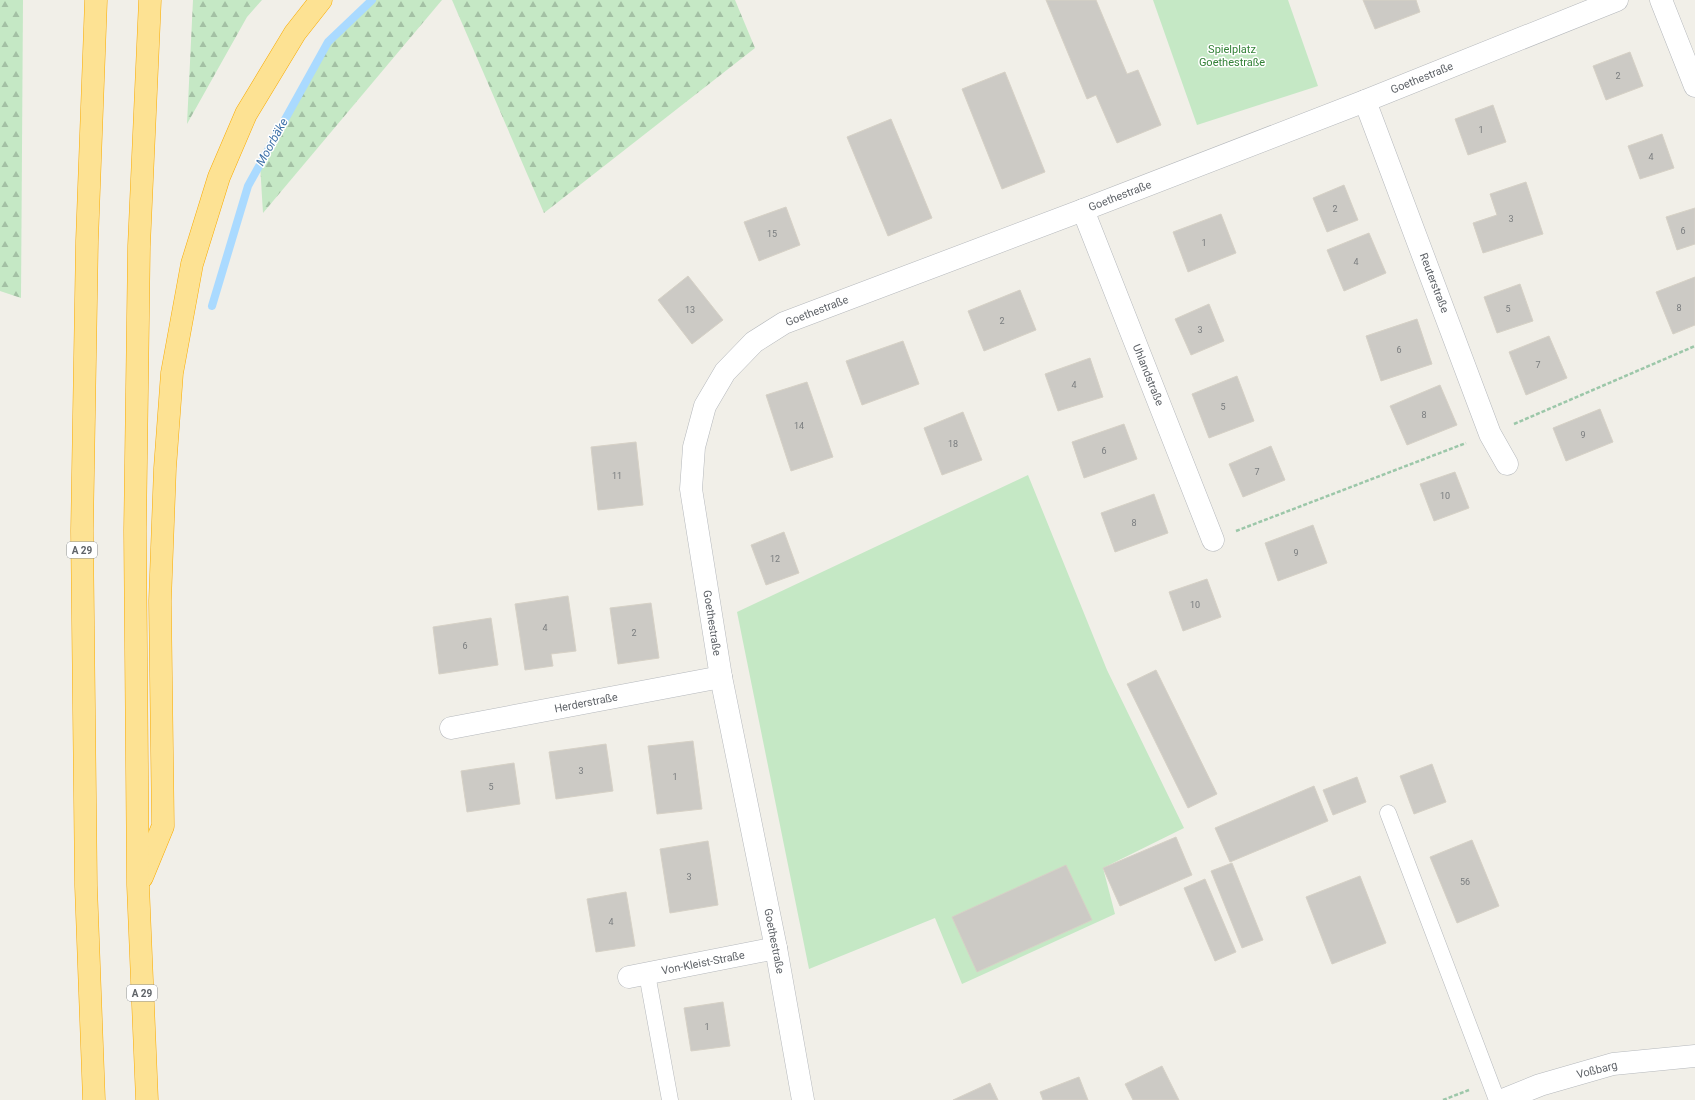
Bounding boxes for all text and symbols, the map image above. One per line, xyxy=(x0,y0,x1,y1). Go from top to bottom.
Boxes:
park label: Spielplatz Goethestraße xyxy=(1199,43,1265,69)
street label: Goethestraße xyxy=(1389,60,1455,96)
house number: 2 xyxy=(1615,71,1621,81)
water label: Moorbäke xyxy=(253,116,291,168)
house number: 1 xyxy=(1478,125,1484,135)
house number: 4 xyxy=(1648,152,1654,162)
street label: Goethestraße xyxy=(1087,178,1153,214)
house number: 2 xyxy=(1332,204,1338,214)
house number: 3 xyxy=(1508,214,1514,224)
house number: 6 xyxy=(1680,226,1686,236)
house number: 15 xyxy=(767,229,777,239)
house number: 1 xyxy=(1201,238,1207,248)
street label: Reuterstraße xyxy=(1417,251,1451,315)
house number: 4 xyxy=(1353,257,1359,267)
street label: Goethestraße xyxy=(784,293,850,329)
house number: 8 xyxy=(1676,303,1682,313)
house number: 5 xyxy=(1505,304,1511,314)
house number: 13 xyxy=(685,305,695,315)
house number: 2 xyxy=(999,316,1005,326)
house number: 3 xyxy=(1197,325,1203,335)
street label: Uhlandstraße xyxy=(1130,342,1166,408)
house number: 6 xyxy=(1396,345,1402,355)
house number: 7 xyxy=(1535,360,1541,370)
house number: 4 xyxy=(1071,380,1077,390)
house number: 5 xyxy=(1220,402,1226,412)
house number: 8 xyxy=(1421,410,1427,420)
house number: 14 xyxy=(794,421,804,431)
house number: 9 xyxy=(1580,430,1586,440)
house number: 18 xyxy=(948,439,958,449)
house number: 6 xyxy=(1101,446,1107,456)
house number: 7 xyxy=(1254,467,1260,477)
house number: 11 xyxy=(612,471,622,481)
house number: 10 xyxy=(1440,491,1450,501)
house number: 8 xyxy=(1131,518,1137,528)
road number: A 29 xyxy=(67,542,97,558)
house number: 9 xyxy=(1293,548,1299,558)
house number: 12 xyxy=(770,554,780,564)
street label: Goethestraße xyxy=(700,589,724,657)
house number: 10 xyxy=(1190,600,1200,610)
house number: 4 xyxy=(542,623,548,633)
house number: 2 xyxy=(631,628,637,638)
house number: 6 xyxy=(462,641,468,651)
street label: Herderstraße xyxy=(553,690,619,716)
house number: 3 xyxy=(578,766,584,776)
house number: 1 xyxy=(672,772,678,782)
house number: 5 xyxy=(488,782,494,792)
house number: 3 xyxy=(686,872,692,882)
house number: 56 xyxy=(1460,877,1470,887)
street label: Goethestraße xyxy=(761,907,787,975)
house number: 4 xyxy=(608,917,614,927)
street label: Von-Kleist-Straße xyxy=(660,949,746,977)
road number: A 29 xyxy=(127,985,157,1001)
house number: 1 xyxy=(704,1022,710,1032)
street label: Voßbarg xyxy=(1575,1059,1619,1081)

